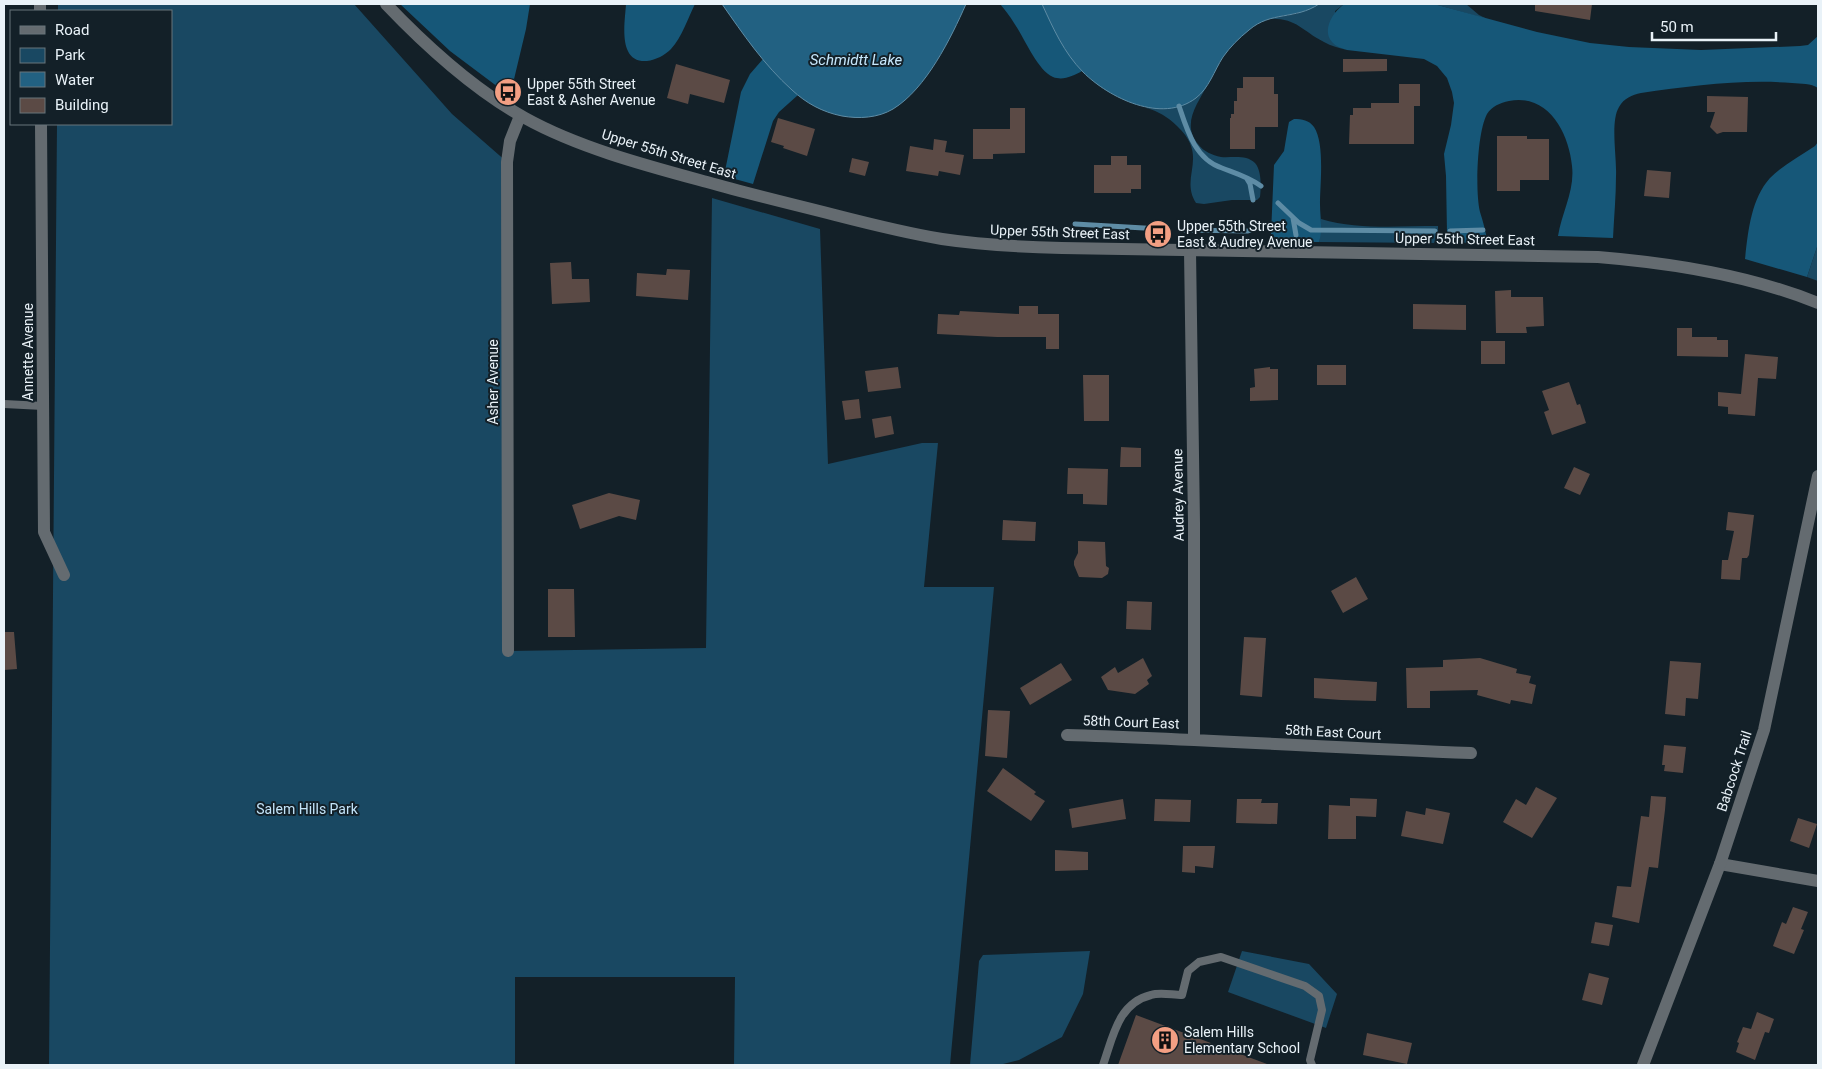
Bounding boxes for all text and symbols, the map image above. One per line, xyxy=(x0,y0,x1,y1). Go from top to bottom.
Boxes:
legend xyxy=(10,10,172,125)
scale bar xyxy=(1652,10,1776,42)
text: 50 m xyxy=(1660,18,1694,36)
text: Road xyxy=(55,21,89,39)
text: Park xyxy=(55,46,86,64)
water label: Schmidtt Lake xyxy=(810,51,903,69)
text: Water xyxy=(55,71,94,89)
place label: Upper 55th Street East & Asher Avenue xyxy=(527,76,656,108)
bus stop icon: Upper 55th Street East & Asher Avenue xyxy=(493,77,523,107)
text: Building xyxy=(55,96,109,114)
street label: Upper 55th Street East xyxy=(600,126,739,182)
place label: Upper 55th Street East & Audrey Avenue xyxy=(1177,218,1313,250)
bus stop icon: Upper 55th Street East & Audrey Avenue xyxy=(1143,219,1173,249)
street label: Upper 55th Street East xyxy=(990,222,1131,242)
street label: Upper 55th Street East xyxy=(1395,230,1535,248)
street label: Annette Avenue xyxy=(20,303,36,401)
street label: Asher Avenue xyxy=(485,339,501,425)
street label: Audrey Avenue xyxy=(1169,449,1187,541)
street label: 58th Court East xyxy=(1082,712,1180,732)
street label: 58th East Court xyxy=(1284,721,1382,743)
street label: Babcock Trail xyxy=(1713,729,1755,813)
park label: Salem Hills Park xyxy=(256,801,359,817)
place label: Salem Hills Elementary School xyxy=(1184,1024,1300,1056)
building icon: Salem Hills Elementary School xyxy=(1150,1025,1180,1055)

